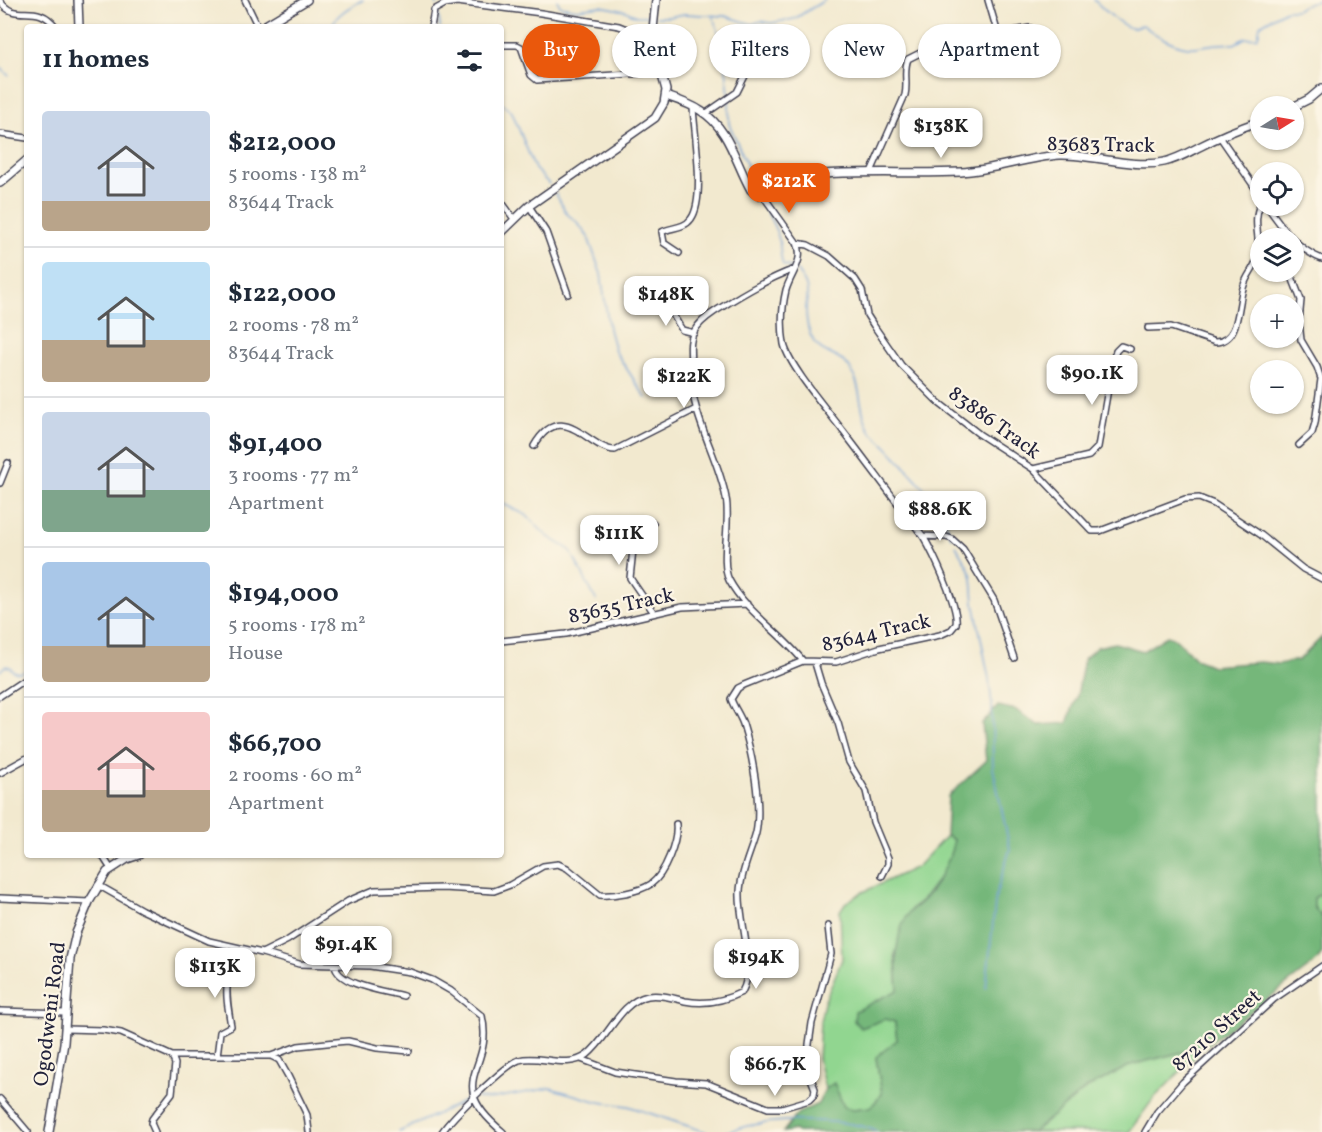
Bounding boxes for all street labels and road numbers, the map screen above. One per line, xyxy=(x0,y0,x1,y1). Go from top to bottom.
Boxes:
street label: 83683 Track xyxy=(1047,130,1156,161)
street label: 83886 Track xyxy=(942,380,1047,467)
street label: 83635 Track xyxy=(566,581,677,632)
street label: 83644 Track xyxy=(819,607,934,660)
street label: Ogodweni Road xyxy=(27,940,74,1088)
street label: 87210 Street xyxy=(1166,983,1268,1079)

